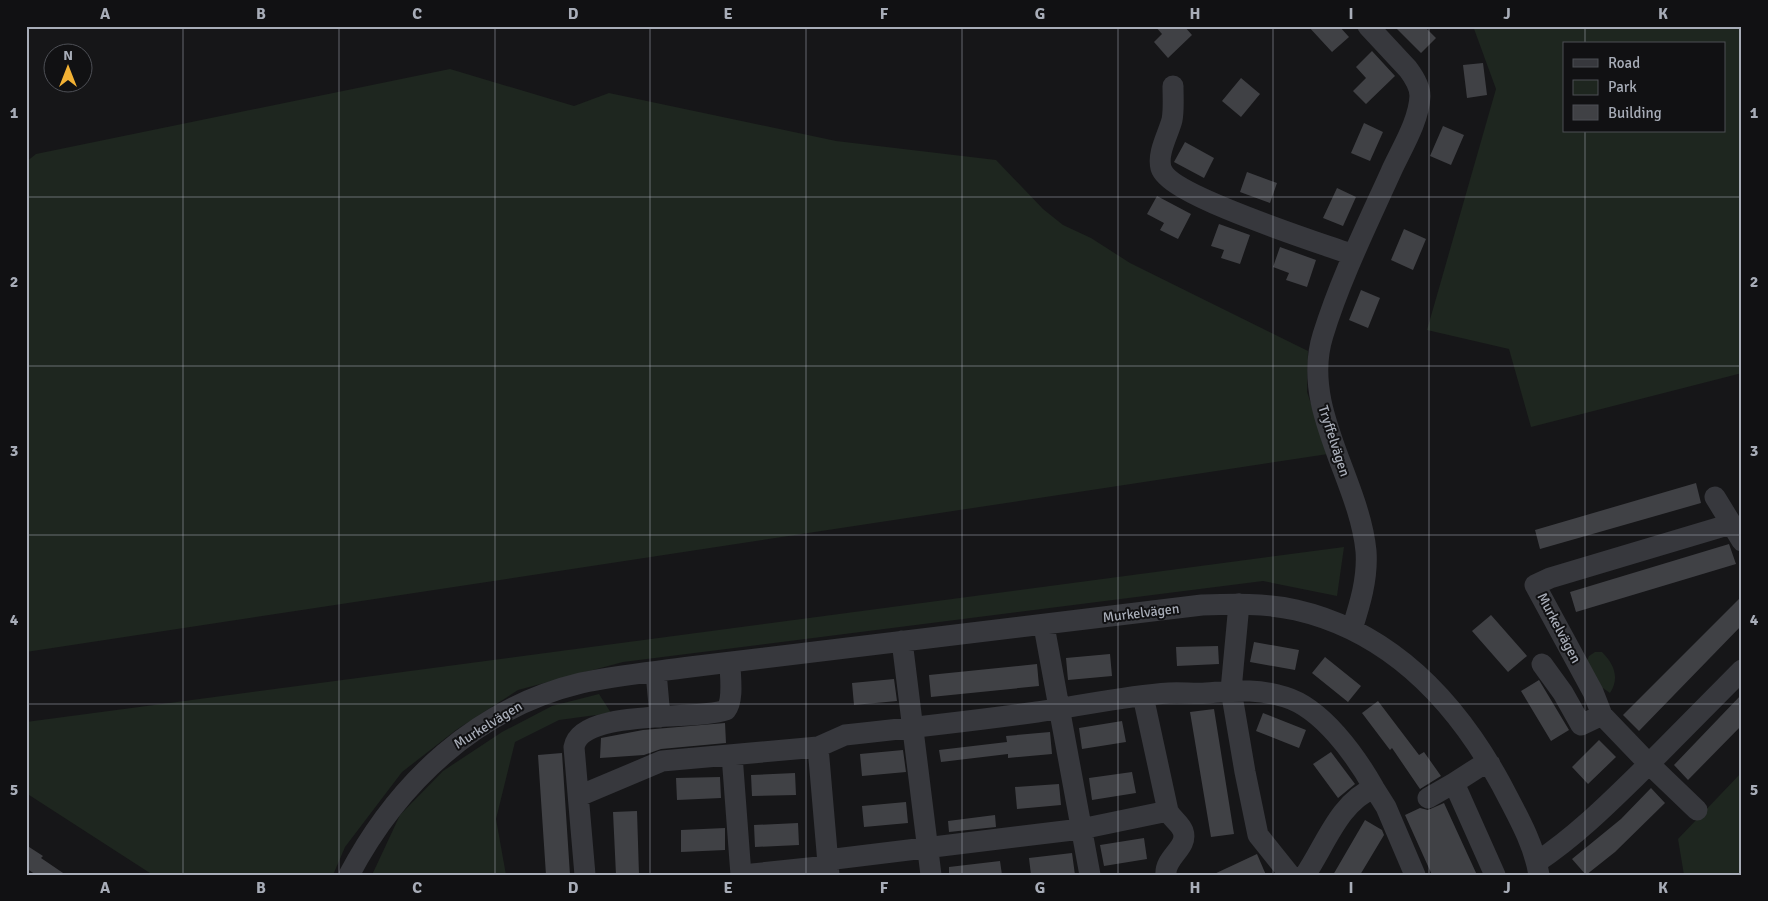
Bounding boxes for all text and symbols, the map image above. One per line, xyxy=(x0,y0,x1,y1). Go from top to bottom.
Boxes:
text: A xyxy=(100,4,111,24)
text: B xyxy=(256,4,266,24)
text: C xyxy=(412,4,422,24)
text: D xyxy=(568,4,579,24)
text: E xyxy=(723,4,733,24)
text: F xyxy=(880,4,889,24)
text: G xyxy=(1035,4,1045,24)
text: H xyxy=(1190,4,1200,24)
text: I xyxy=(1348,4,1354,24)
text: J xyxy=(1503,4,1511,24)
text: K xyxy=(1658,4,1668,24)
north arrow xyxy=(42,42,92,92)
legend xyxy=(1563,42,1726,132)
text: N xyxy=(63,47,73,64)
text: Road xyxy=(1608,54,1640,72)
text: Park xyxy=(1608,78,1637,96)
text: 1 xyxy=(10,103,19,123)
text: 1 xyxy=(1750,103,1759,123)
text: Building xyxy=(1608,104,1662,122)
text: 2 xyxy=(10,272,18,292)
text: 2 xyxy=(1750,272,1758,292)
street label: Tryffelvägen xyxy=(1315,403,1353,479)
text: 3 xyxy=(10,441,18,461)
text: 3 xyxy=(1750,441,1758,461)
street label: Murkelvägen xyxy=(1533,590,1585,666)
street label: Murkelvägen xyxy=(1102,600,1180,626)
text: 4 xyxy=(10,610,19,630)
text: 4 xyxy=(1750,610,1759,630)
street label: Murkelvägen xyxy=(451,697,525,753)
text: 5 xyxy=(10,780,18,800)
text: 5 xyxy=(1750,780,1758,800)
text: A xyxy=(100,878,111,898)
text: B xyxy=(256,878,266,898)
text: C xyxy=(412,878,422,898)
text: D xyxy=(568,878,579,898)
text: E xyxy=(723,878,733,898)
text: F xyxy=(880,878,889,898)
text: G xyxy=(1035,878,1045,898)
text: H xyxy=(1190,878,1200,898)
text: I xyxy=(1348,878,1354,898)
text: J xyxy=(1503,878,1511,898)
text: K xyxy=(1658,878,1668,898)

